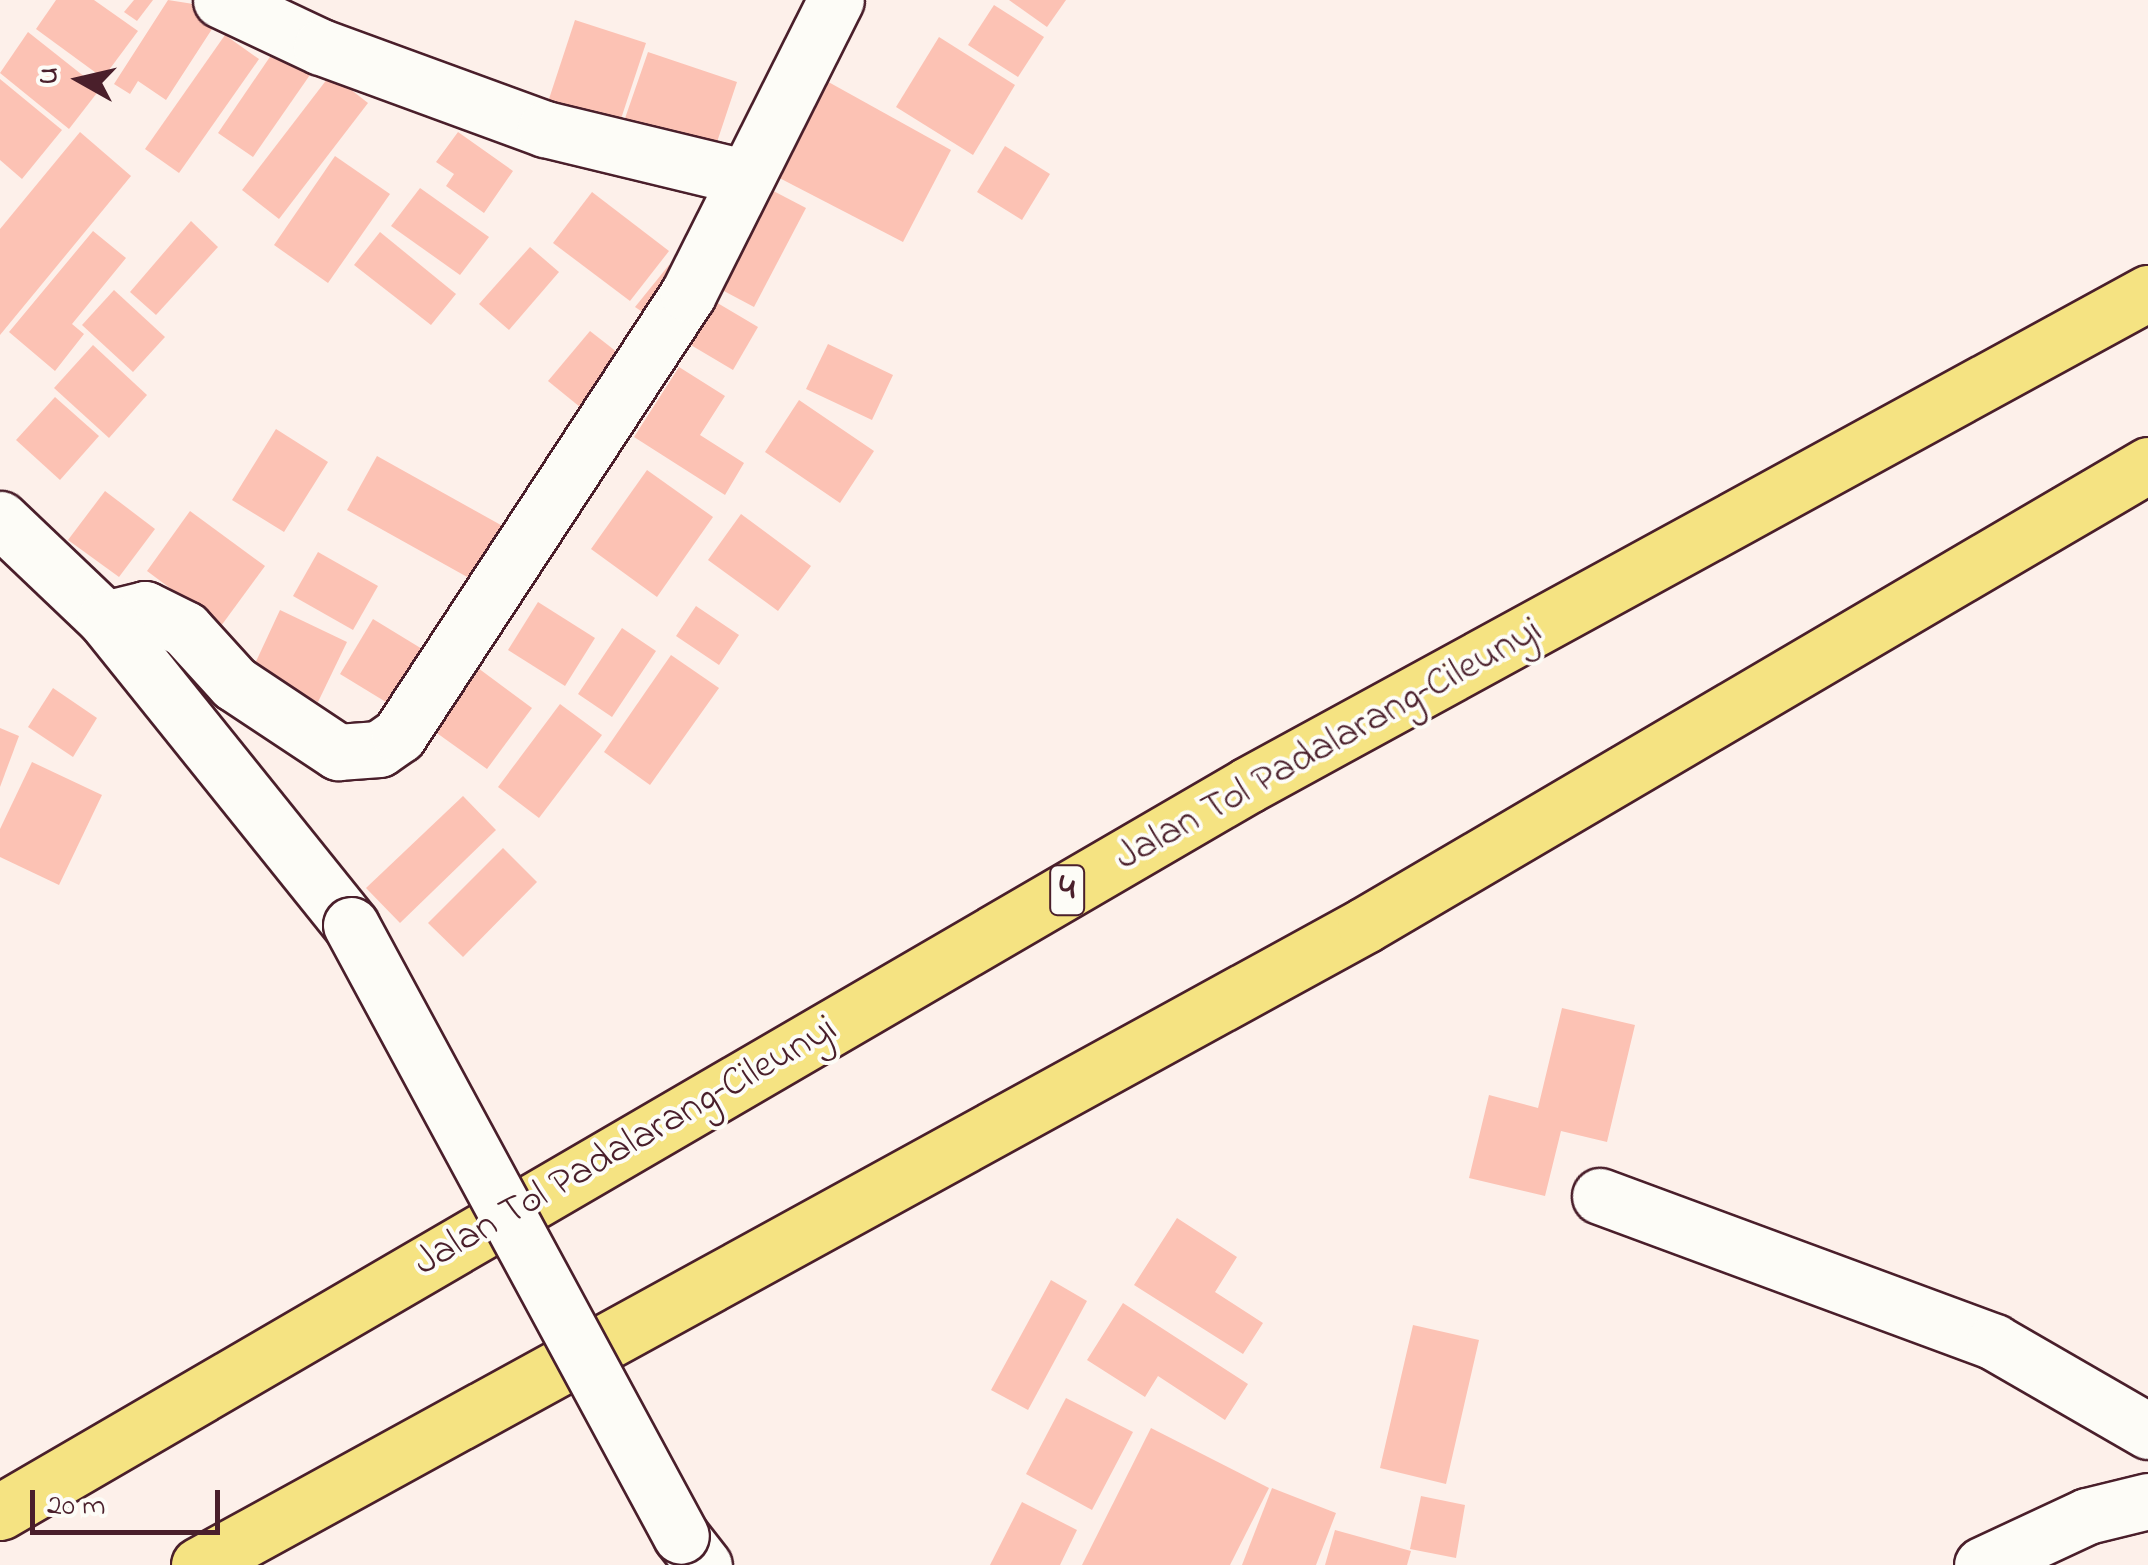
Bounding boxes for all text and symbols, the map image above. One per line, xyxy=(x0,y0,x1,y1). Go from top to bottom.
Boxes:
north arrow xyxy=(30,30,130,130)
text: U xyxy=(28,64,71,87)
street label: Jalan Tol Padalarang–Cileunyi xyxy=(1107,608,1551,882)
road number: 4 xyxy=(1047,857,1087,923)
street label: Jalan Tol Padalarang–Cileunyi xyxy=(406,1006,846,1288)
scale bar xyxy=(35,1470,225,1532)
text: 20 m xyxy=(47,1485,106,1529)

